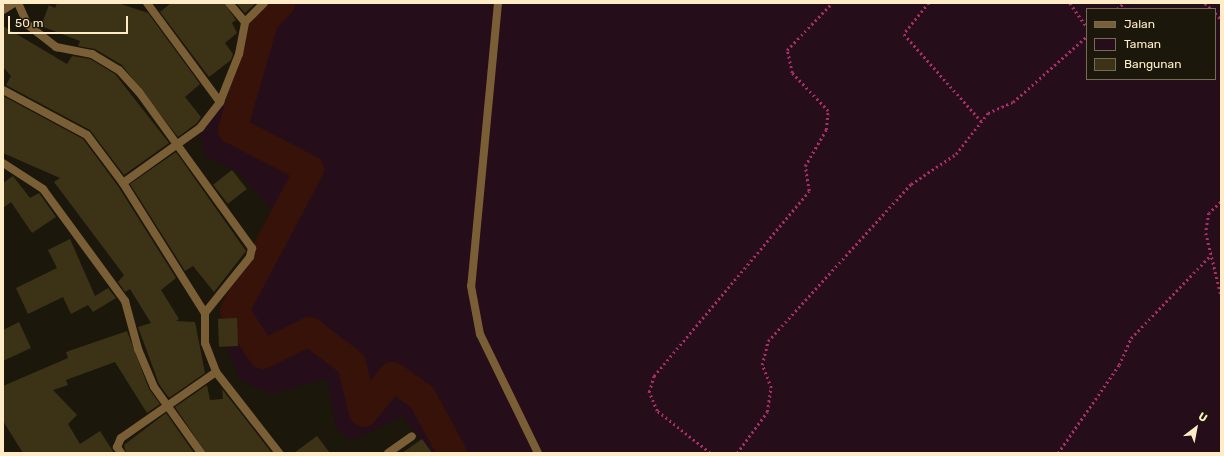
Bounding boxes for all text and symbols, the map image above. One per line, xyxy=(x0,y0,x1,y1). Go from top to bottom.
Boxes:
scale bar xyxy=(10,8,130,34)
legend xyxy=(1086,8,1216,80)
text: 50 m xyxy=(15,16,43,30)
text: Jalan xyxy=(1124,17,1155,31)
text: Taman xyxy=(1124,37,1161,51)
text: Bangunan xyxy=(1124,57,1181,71)
north arrow xyxy=(1176,408,1216,448)
text: U xyxy=(1196,410,1209,425)

